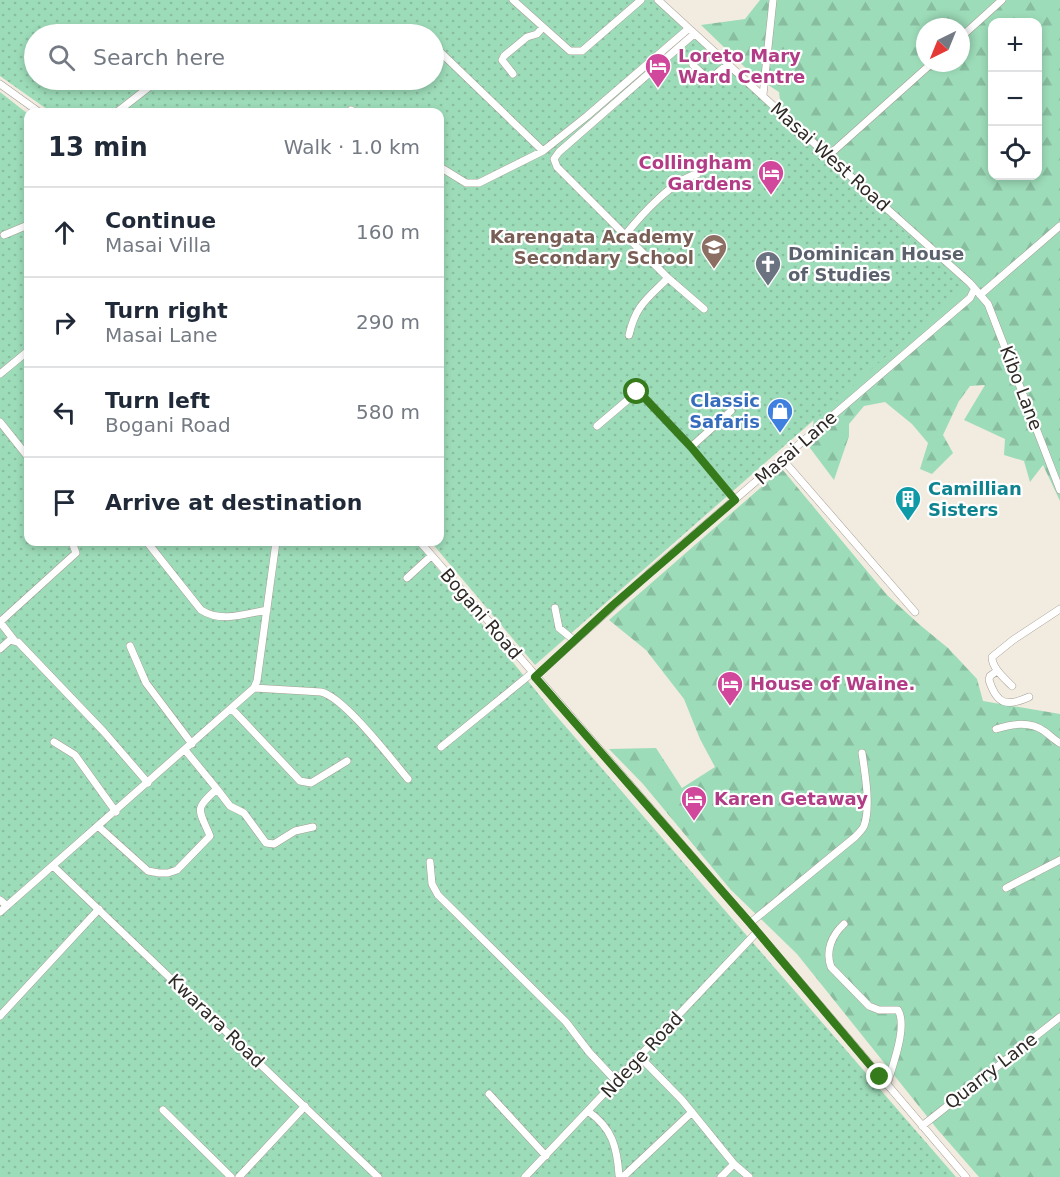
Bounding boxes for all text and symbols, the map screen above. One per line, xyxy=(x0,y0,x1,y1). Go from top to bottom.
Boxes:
north arrow xyxy=(916,18,970,72)
map controls xyxy=(988,18,1042,180)
button: + xyxy=(988,18,1042,72)
search box xyxy=(24,24,444,90)
icon: search xyxy=(45,41,78,74)
text: Search here xyxy=(93,45,225,70)
place label: Loreto Mary Ward Centre xyxy=(678,45,805,87)
hotel icon: Loreto Mary Ward Centre xyxy=(643,51,673,89)
button: − xyxy=(988,72,1042,126)
street label: Masai West Road xyxy=(767,98,894,216)
button: locate xyxy=(988,126,1042,180)
text: 13 min xyxy=(48,132,148,162)
text: Walk · 1.0 km xyxy=(284,135,420,159)
place label: Collingham Gardens xyxy=(638,152,752,194)
hotel icon: Collingham Gardens xyxy=(756,158,786,196)
text: Continue xyxy=(105,208,216,233)
icon: ahead xyxy=(48,216,81,249)
text: 160 m xyxy=(356,220,420,244)
place label: Karengata Academy Secondary School xyxy=(490,226,694,268)
school or university icon: Karengata Academy Secondary School xyxy=(699,232,729,270)
text: Masai Villa xyxy=(105,233,211,257)
place label: Dominican House of Studies xyxy=(788,243,964,285)
church icon: Dominican House of Studies xyxy=(753,249,783,287)
text: Turn right xyxy=(105,298,228,323)
icon: right xyxy=(48,306,81,339)
text: 290 m xyxy=(356,310,420,334)
text: Masai Lane xyxy=(105,323,217,347)
street label: Kibo Lane xyxy=(996,343,1047,433)
route start xyxy=(623,378,649,404)
text: Turn left xyxy=(105,388,210,413)
place label: Classic Safaris xyxy=(689,390,760,432)
icon: left xyxy=(48,396,81,429)
shop icon: Classic Safaris xyxy=(765,396,795,434)
text: 580 m xyxy=(356,400,420,424)
street label: Masai Lane xyxy=(751,406,841,489)
text: Bogani Road xyxy=(105,413,231,437)
place label: Camillian Sisters xyxy=(928,478,1022,520)
building icon: Camillian Sisters xyxy=(893,484,923,522)
icon: arrive xyxy=(48,486,81,519)
text: Arrive at destination xyxy=(105,490,362,515)
street label: Bogani Road xyxy=(436,564,526,663)
hotel icon: House of Waine. xyxy=(715,669,745,707)
place label: House of Waine. xyxy=(750,673,915,694)
hotel icon: Karen Getaway xyxy=(679,784,709,822)
place label: Karen Getaway xyxy=(714,788,868,809)
street label: Kwarara Road xyxy=(164,970,269,1072)
street label: Ndege Road xyxy=(597,1008,687,1102)
street label: Quarry Lane xyxy=(940,1028,1041,1113)
route end xyxy=(866,1063,892,1089)

